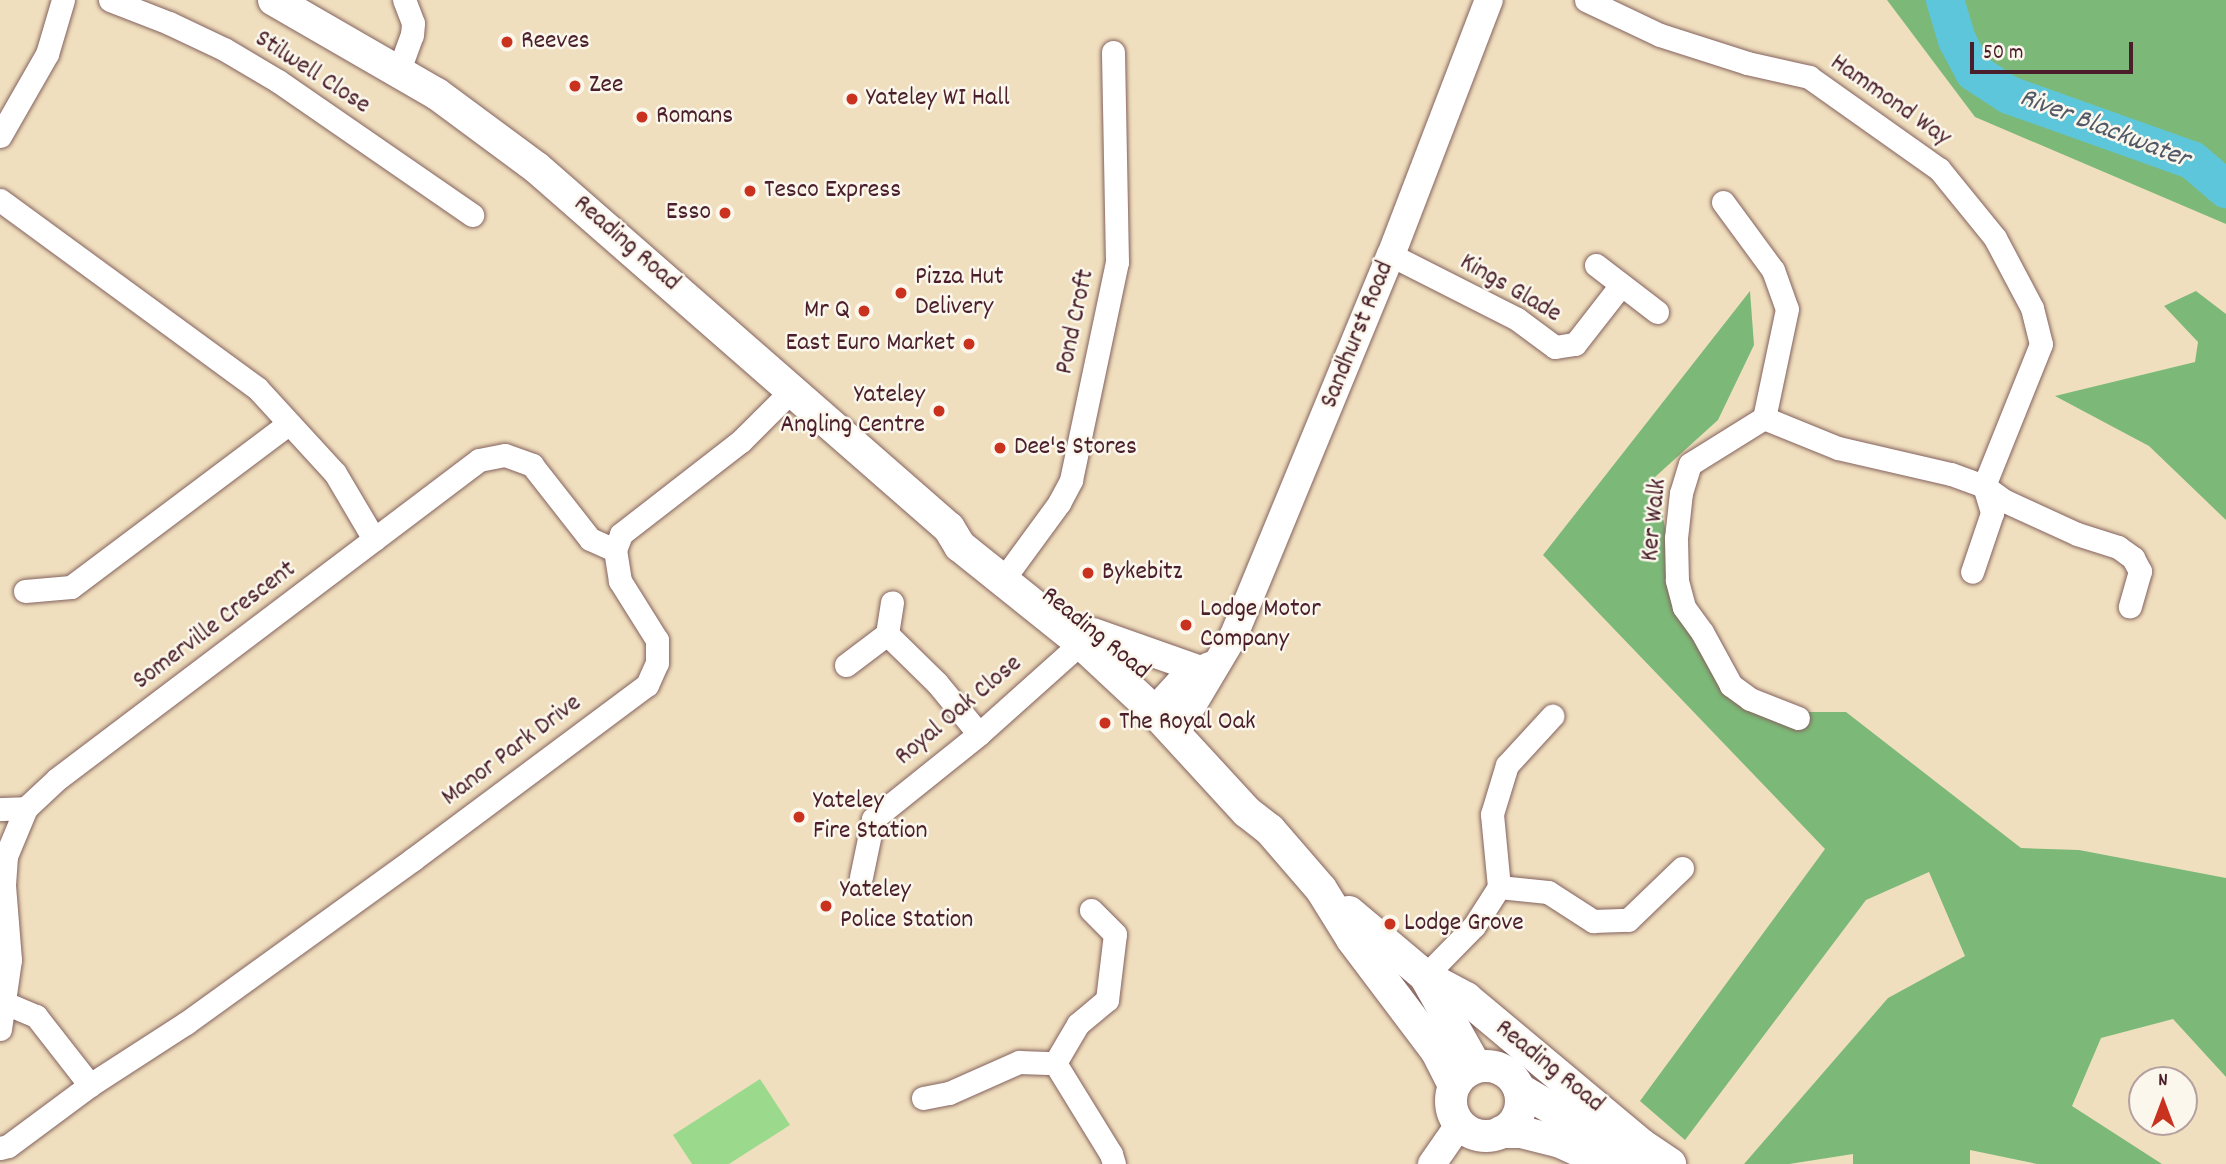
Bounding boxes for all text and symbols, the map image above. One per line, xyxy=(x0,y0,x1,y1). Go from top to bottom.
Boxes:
street label: Stilwell Close xyxy=(248,24,376,122)
place label: Reeves xyxy=(521,26,590,58)
scale bar xyxy=(1974,28,2137,72)
marker: Reeves xyxy=(499,34,515,50)
text: 50 m xyxy=(1983,39,2023,69)
street label: Hammond Way xyxy=(1823,48,1957,154)
place label: Zee xyxy=(589,70,623,102)
marker: Zee xyxy=(567,78,583,94)
water label: River Blackwater xyxy=(2014,82,2194,178)
place label: Yateley WI Hall xyxy=(866,83,1010,115)
marker: Yateley WI Hall xyxy=(844,91,860,107)
place label: Romans xyxy=(656,101,733,133)
marker: Romans xyxy=(634,109,650,125)
place label: Tesco Express xyxy=(764,175,901,207)
marker: Tesco Express xyxy=(742,183,758,199)
street label: Reading Road xyxy=(566,189,686,299)
place label: Esso xyxy=(666,197,711,229)
marker: Esso xyxy=(717,205,733,221)
street label: Kings Glade xyxy=(1454,247,1566,331)
street label: Sandhurst Road xyxy=(1314,257,1402,413)
place label: Pizza Hut Delivery xyxy=(915,262,1004,324)
street label: Pond Croft xyxy=(1050,267,1102,377)
marker: Pizza Hut Delivery xyxy=(893,285,909,301)
place label: Mr Q xyxy=(804,295,850,327)
marker: Mr Q xyxy=(856,303,872,319)
place label: East Euro Market xyxy=(786,328,955,360)
marker: East Euro Market xyxy=(961,336,977,352)
place label: Yateley Angling Centre xyxy=(780,380,925,442)
marker: Yateley Angling Centre xyxy=(931,403,947,419)
place label: Dee's Stores xyxy=(1014,432,1137,464)
marker: Dee's Stores xyxy=(992,440,1008,456)
street label: Ker Walk xyxy=(1635,477,1675,563)
street label: Somerville Crescent xyxy=(127,555,303,697)
place label: Bykebitz xyxy=(1102,557,1182,589)
marker: Bykebitz xyxy=(1080,565,1096,581)
street label: Reading Road xyxy=(1034,581,1156,687)
place label: Lodge Motor Company xyxy=(1200,594,1321,656)
marker: Lodge Motor Company xyxy=(1178,617,1194,633)
street label: Royal Oak Close xyxy=(889,649,1029,773)
street label: Manor Park Drive xyxy=(436,688,588,814)
place label: The Royal Oak xyxy=(1119,707,1256,739)
marker: The Royal Oak xyxy=(1097,715,1113,731)
place label: Yateley Fire Station xyxy=(813,786,928,848)
marker: Yateley Fire Station xyxy=(791,809,807,825)
place label: Yateley Police Station xyxy=(840,875,973,936)
marker: Yateley Police Station xyxy=(818,898,834,914)
place label: Lodge Grove xyxy=(1404,908,1524,940)
marker: Lodge Grove xyxy=(1382,916,1398,932)
street label: Reading Road xyxy=(1488,1014,1610,1120)
north arrow xyxy=(2128,1066,2198,1136)
text: N xyxy=(2158,1068,2168,1095)

